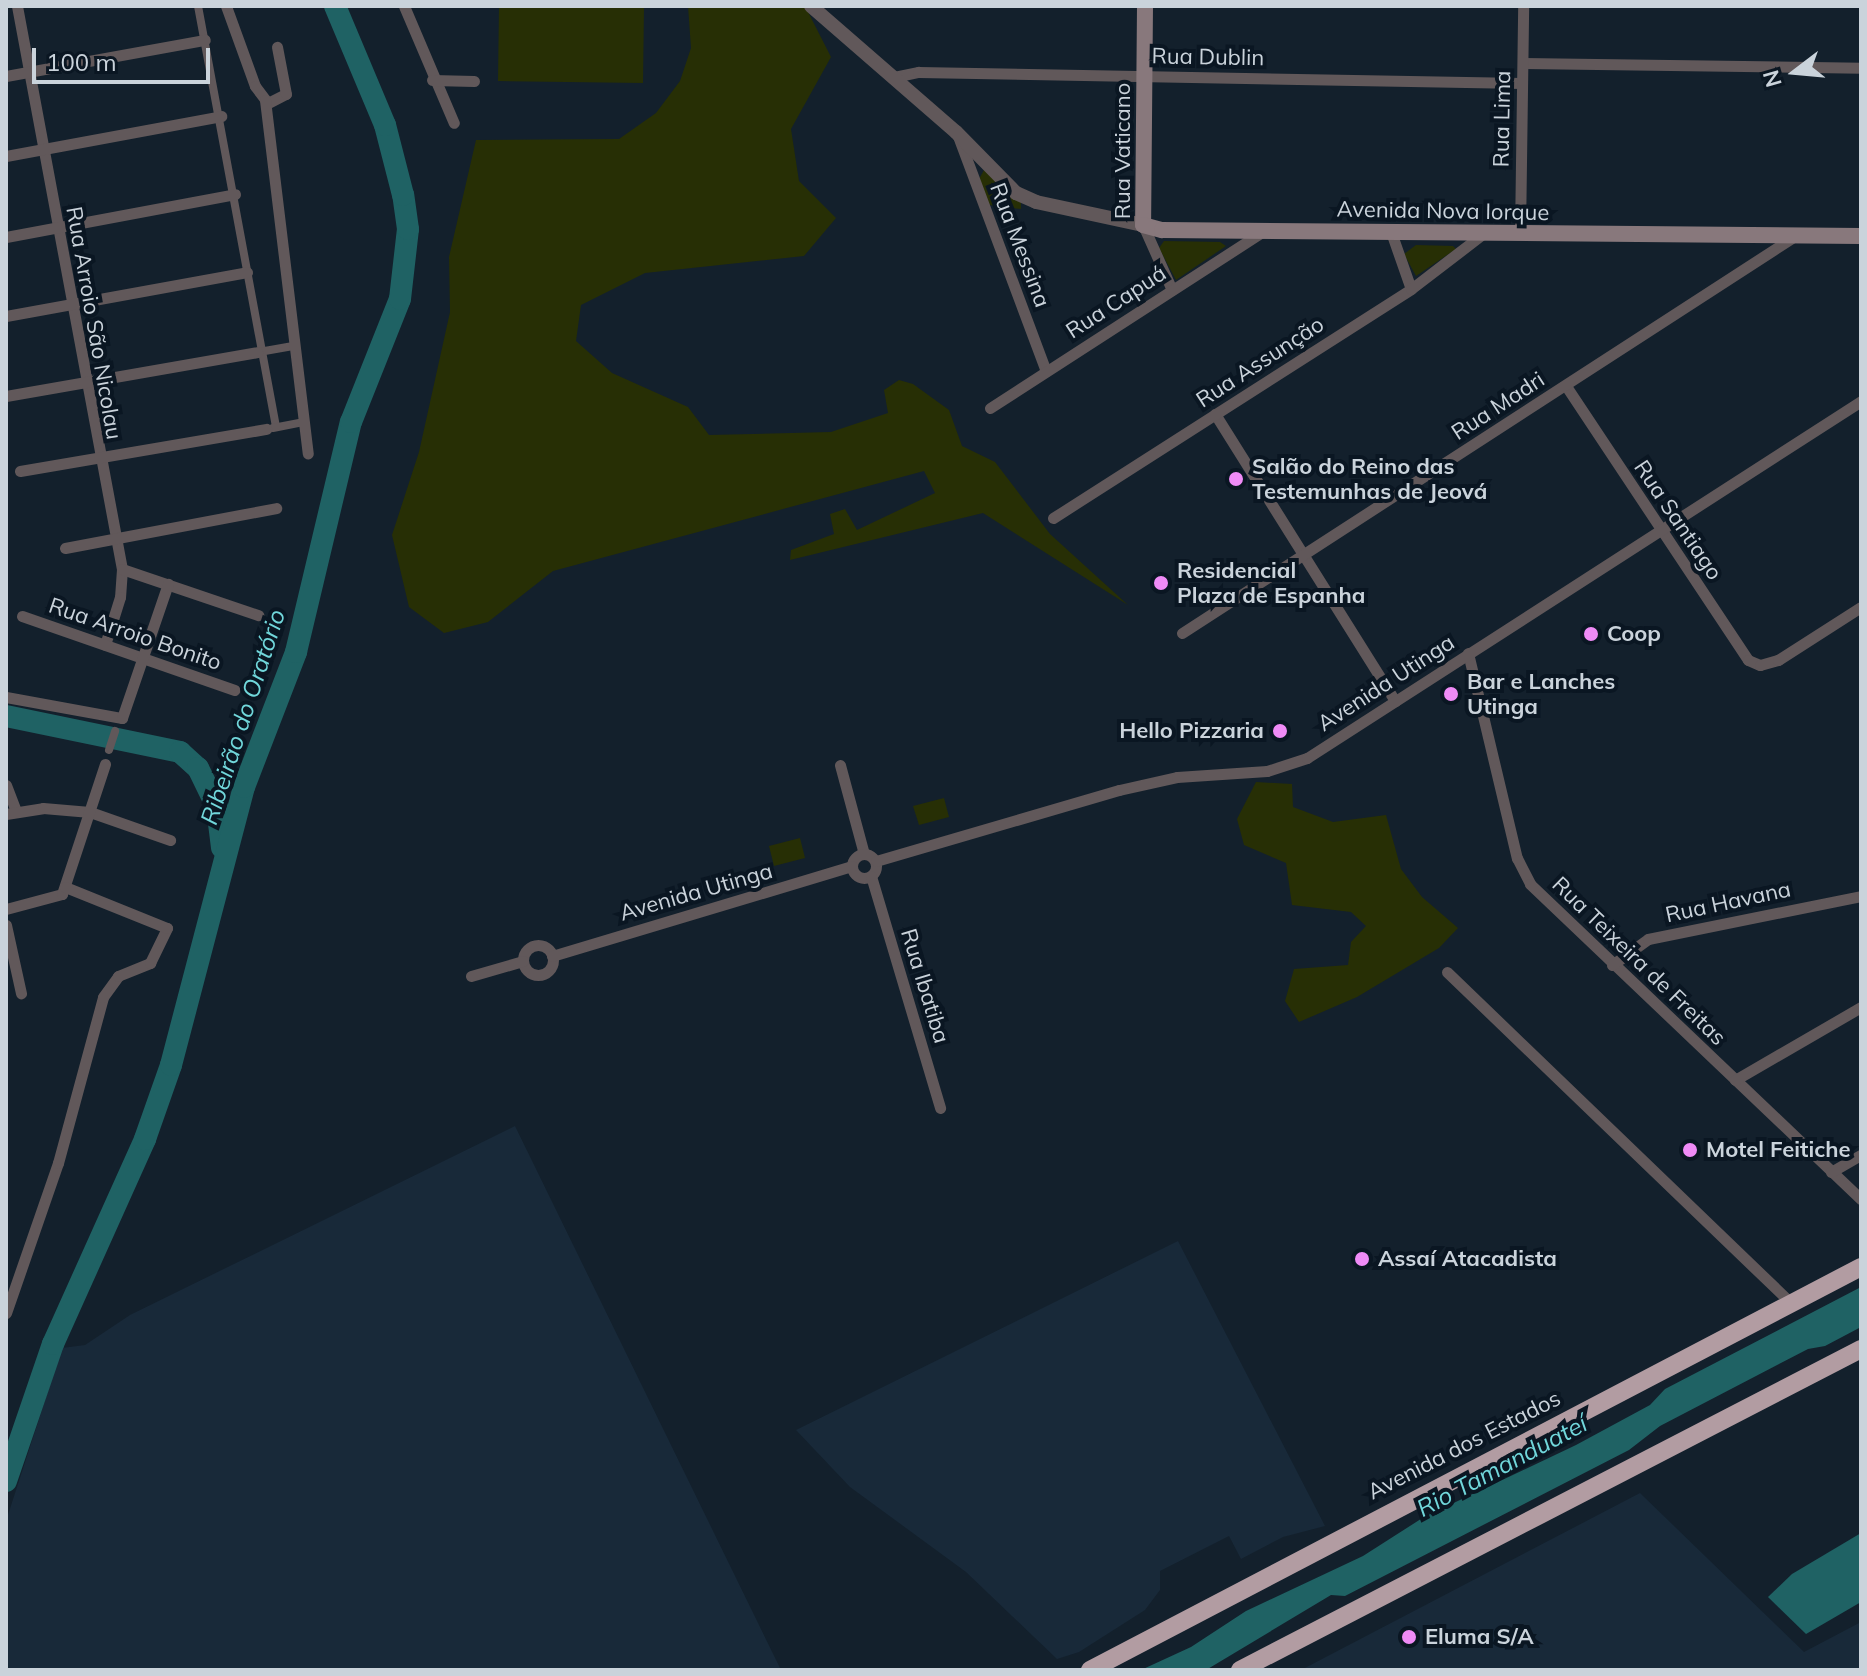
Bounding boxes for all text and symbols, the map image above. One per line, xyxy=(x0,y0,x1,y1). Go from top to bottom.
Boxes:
scale bar xyxy=(36,32,214,82)
north arrow xyxy=(1755,32,1835,112)
street label: Rua Dublin xyxy=(1152,43,1264,71)
text: 100 m xyxy=(46,47,117,77)
text: N xyxy=(1756,67,1788,90)
street label: Rua Lima xyxy=(1488,70,1516,168)
street label: Rua Vaticano xyxy=(1110,83,1136,219)
street label: Rua Messina xyxy=(984,179,1056,311)
street label: Avenida Nova Iorque xyxy=(1337,196,1549,226)
street label: Rua Arroio São Nicolau xyxy=(60,204,128,442)
street label: Rua Capuá xyxy=(1061,260,1171,344)
street label: Rua Assunção xyxy=(1191,311,1329,413)
street label: Rua Madri xyxy=(1447,366,1549,446)
place label: Salão do Reino das Testemunhas de Jeová xyxy=(1252,453,1487,504)
street label: Rua Santiago xyxy=(1628,455,1728,585)
marker: Salão do Reino das Testemunhas de Jeová xyxy=(1227,470,1245,488)
place label: Residencial Plaza de Espanha xyxy=(1177,557,1365,608)
marker: Residencial Plaza de Espanha xyxy=(1152,574,1170,592)
street label: Rua Arroio Bonito xyxy=(45,592,225,676)
water label: Ribeirão do Oratório xyxy=(195,606,291,828)
place label: Coop xyxy=(1607,621,1661,647)
marker: Coop xyxy=(1582,625,1600,643)
street label: Avenida Utinga xyxy=(1313,629,1459,737)
place label: Bar e Lanches Utinga xyxy=(1467,668,1615,720)
marker: Bar e Lanches Utinga xyxy=(1442,685,1460,703)
place label: Hello Pizzaria xyxy=(1119,718,1264,744)
marker: Hello Pizzaria xyxy=(1271,722,1289,740)
street label: Avenida Utinga xyxy=(617,858,775,926)
street label: Rua Teixeira de Freitas xyxy=(1547,871,1731,1051)
street label: Rua Havana xyxy=(1663,876,1793,928)
street label: Rua Ibatiba xyxy=(895,926,955,1046)
place label: Motel Feitiche xyxy=(1706,1137,1851,1163)
marker: Motel Feitiche xyxy=(1681,1141,1699,1159)
place label: Assaí Atacadista xyxy=(1378,1246,1557,1272)
marker: Assaí Atacadista xyxy=(1353,1250,1371,1268)
street label: Avenida dos Estados xyxy=(1363,1385,1565,1505)
water label: Rio Tamanduateí xyxy=(1412,1409,1592,1523)
place label: Eluma S/A xyxy=(1425,1624,1534,1650)
marker: Eluma S/A xyxy=(1400,1628,1418,1646)

